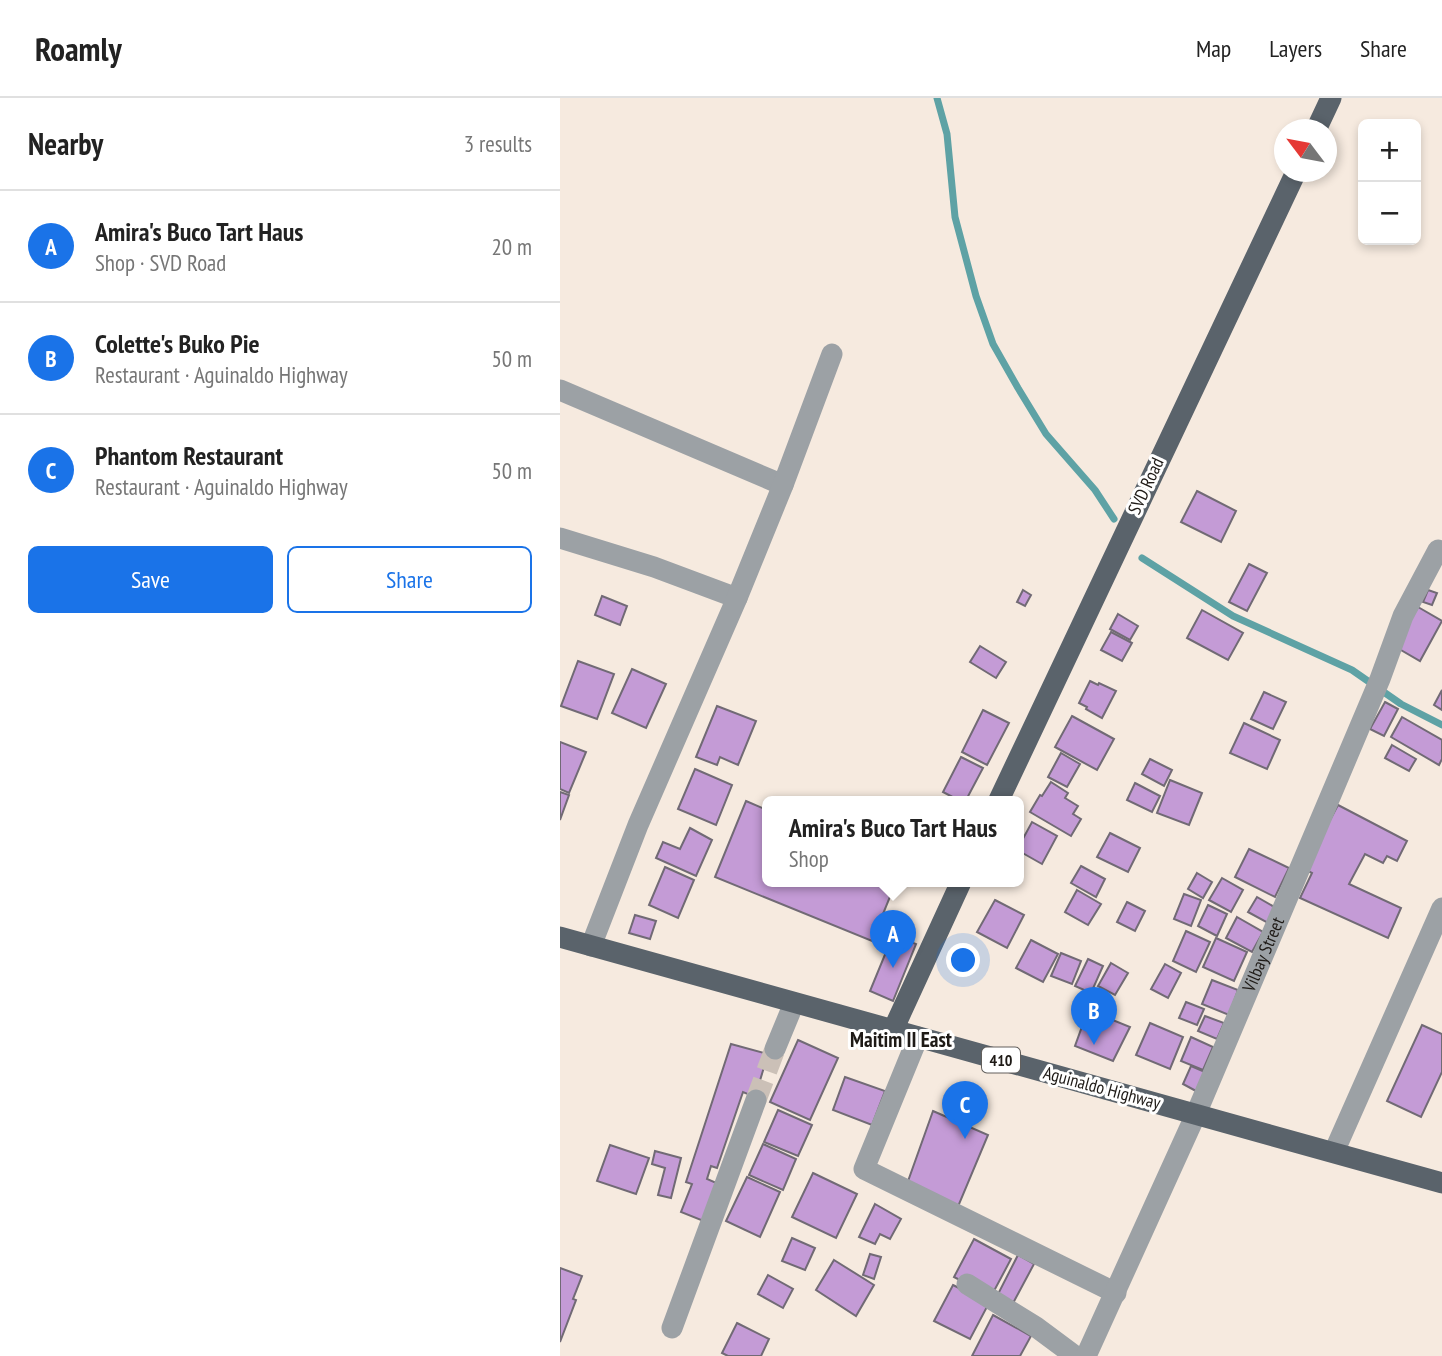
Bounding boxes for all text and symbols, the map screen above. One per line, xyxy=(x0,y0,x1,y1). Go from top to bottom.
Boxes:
text: Roamly xyxy=(35,27,122,70)
text: Map xyxy=(1196,33,1231,64)
text: Layers xyxy=(1269,33,1322,64)
text: Share xyxy=(1360,33,1407,64)
north arrow xyxy=(1274,119,1337,182)
map controls xyxy=(1358,119,1421,245)
button: + xyxy=(1358,119,1421,182)
text: Nearby xyxy=(28,124,103,163)
text: 3 results xyxy=(464,129,532,158)
button: − xyxy=(1358,182,1421,245)
text: Amira's Buco Tart Haus xyxy=(95,215,303,248)
text: A xyxy=(45,232,57,261)
text: 20 m xyxy=(491,232,532,261)
text: Shop · SVD Road xyxy=(95,248,226,277)
text: Colette's Buko Pie xyxy=(95,327,260,360)
text: B xyxy=(45,344,57,373)
text: 50 m xyxy=(491,344,532,373)
text: Restaurant · Aguinaldo Highway xyxy=(95,360,348,389)
text: Phantom Restaurant xyxy=(95,439,283,472)
street label: SVD Road xyxy=(1122,454,1169,518)
text: C xyxy=(46,456,56,485)
text: 50 m xyxy=(491,456,532,485)
text: Restaurant · Aguinaldo Highway xyxy=(95,472,348,501)
button: Save xyxy=(28,546,273,613)
button: Share xyxy=(287,546,532,613)
popup xyxy=(762,796,1024,887)
text: Amira's Buco Tart Haus xyxy=(789,811,997,844)
text: Shop xyxy=(789,844,829,873)
pin: A xyxy=(870,910,916,968)
street label: Vilbay Street xyxy=(1237,913,1289,996)
your location xyxy=(946,943,980,977)
pin: B xyxy=(1071,987,1117,1045)
district label: Maitim II East xyxy=(850,1026,952,1053)
road number: 410 xyxy=(982,1048,1020,1072)
street label: Aguinaldo Highway xyxy=(1041,1061,1163,1114)
pin: C xyxy=(942,1081,988,1139)

